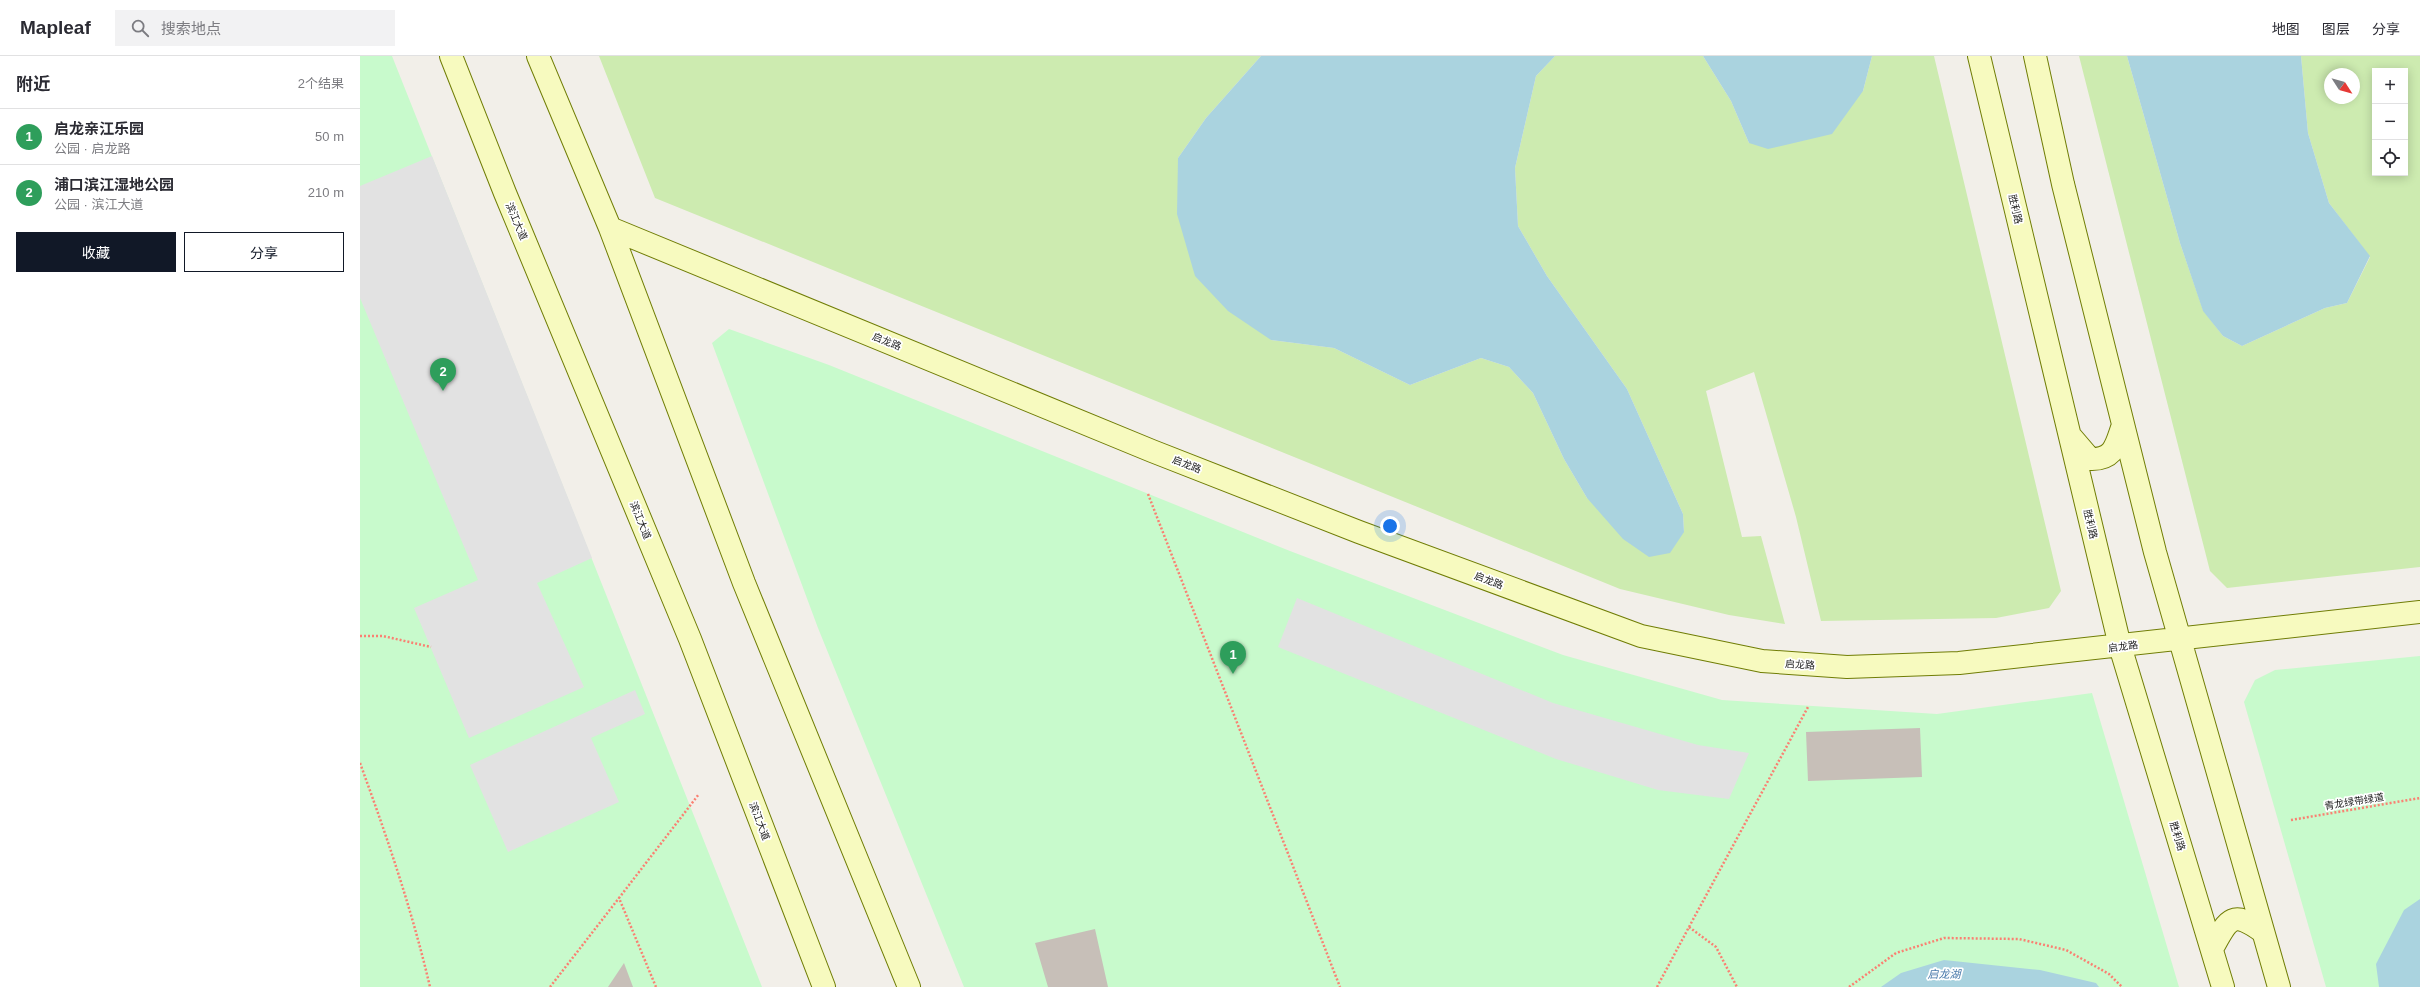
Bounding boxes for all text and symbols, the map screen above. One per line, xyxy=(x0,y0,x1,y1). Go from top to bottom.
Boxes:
search box xyxy=(115,10,395,46)
text: Mapleaf xyxy=(20,17,91,38)
icon: search xyxy=(129,17,151,39)
text: 搜索地点 xyxy=(161,20,221,37)
text: 地图 xyxy=(2272,21,2300,37)
text: 图层 xyxy=(2322,21,2350,37)
text: 分享 xyxy=(2372,21,2400,37)
north arrow xyxy=(2324,68,2360,104)
map controls xyxy=(2372,68,2408,176)
button: + xyxy=(2372,68,2408,104)
text: 附近 xyxy=(16,75,50,94)
text: 2个结果 xyxy=(298,76,344,91)
button: − xyxy=(2372,104,2408,140)
text: 启龙亲江乐园 xyxy=(54,120,144,137)
text: 1 xyxy=(25,129,33,144)
text: 50 m xyxy=(315,129,344,144)
button: locate xyxy=(2372,140,2408,176)
text: 公园 · 启龙路 xyxy=(54,141,131,156)
text: 浦口滨江湿地公园 xyxy=(54,176,174,193)
text: 2 xyxy=(25,185,33,200)
text: 210 m xyxy=(308,185,344,200)
street label: 胜利路 xyxy=(2007,193,2024,225)
text: 公园 · 滨江大道 xyxy=(54,197,144,212)
street label: 滨江大道 xyxy=(504,201,529,242)
button: 收藏 xyxy=(16,232,176,272)
button: 分享 xyxy=(184,232,344,272)
street label: 启龙路 xyxy=(871,331,903,352)
pin: 2 xyxy=(430,358,456,391)
street label: 启龙路 xyxy=(1171,454,1203,475)
street label: 滨江大道 xyxy=(628,500,653,541)
street label: 胜利路 xyxy=(2082,508,2099,540)
your location xyxy=(1380,516,1400,536)
street label: 启龙路 xyxy=(1473,570,1505,591)
street label: 启龙路 xyxy=(2108,639,2139,654)
pin: 1 xyxy=(1220,641,1246,674)
street label: 启龙路 xyxy=(1785,658,1815,671)
street label: 青龙绿带绿道 xyxy=(2324,791,2385,812)
street label: 滨江大道 xyxy=(747,801,772,842)
street label: 胜利路 xyxy=(2168,820,2187,852)
water label: 启龙湖 xyxy=(1928,968,1962,980)

